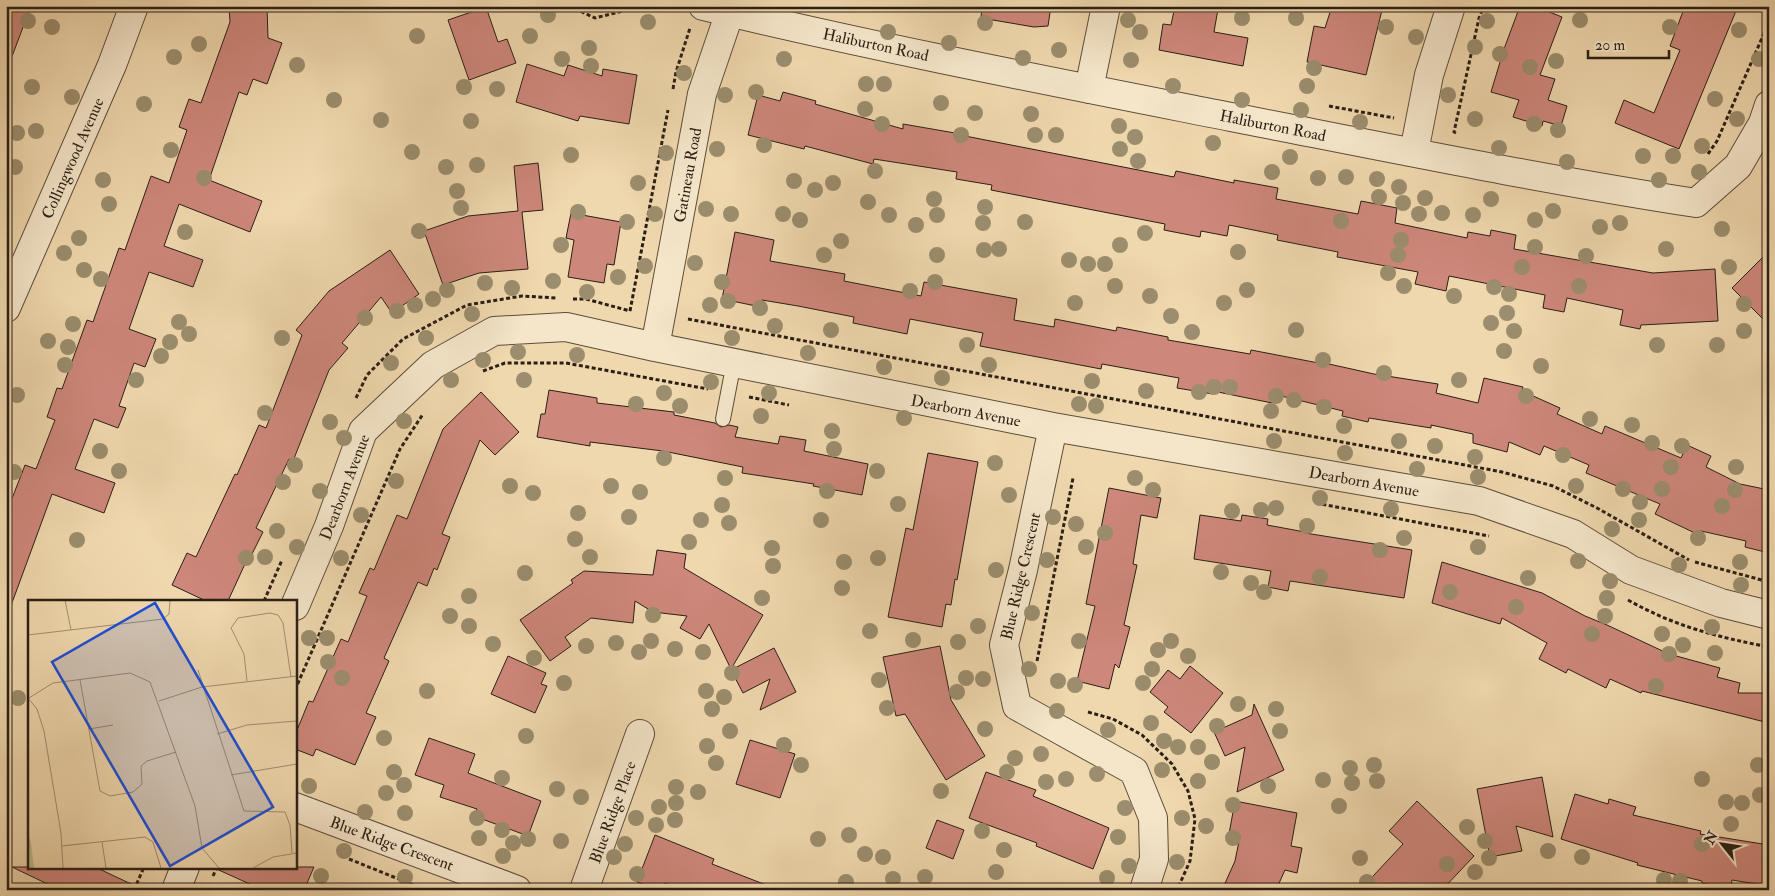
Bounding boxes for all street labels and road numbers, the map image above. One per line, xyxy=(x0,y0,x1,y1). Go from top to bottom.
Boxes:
street label: Haliburton Road xyxy=(821,24,931,66)
street label: Collingwood Avenue xyxy=(37,94,109,222)
street label: Haliburton Road xyxy=(1218,106,1328,146)
street label: Gatineau Road xyxy=(670,126,706,224)
street label: Dearborn Avenue xyxy=(909,391,1023,432)
street label: Dearborn Avenue xyxy=(316,431,374,543)
street label: Dearborn Avenue xyxy=(1307,462,1421,502)
street label: Blue Ridge Crescent xyxy=(997,510,1045,642)
street label: Blue Ridge Place xyxy=(585,758,641,866)
street label: Blue Ridge Crescent xyxy=(327,812,456,876)

